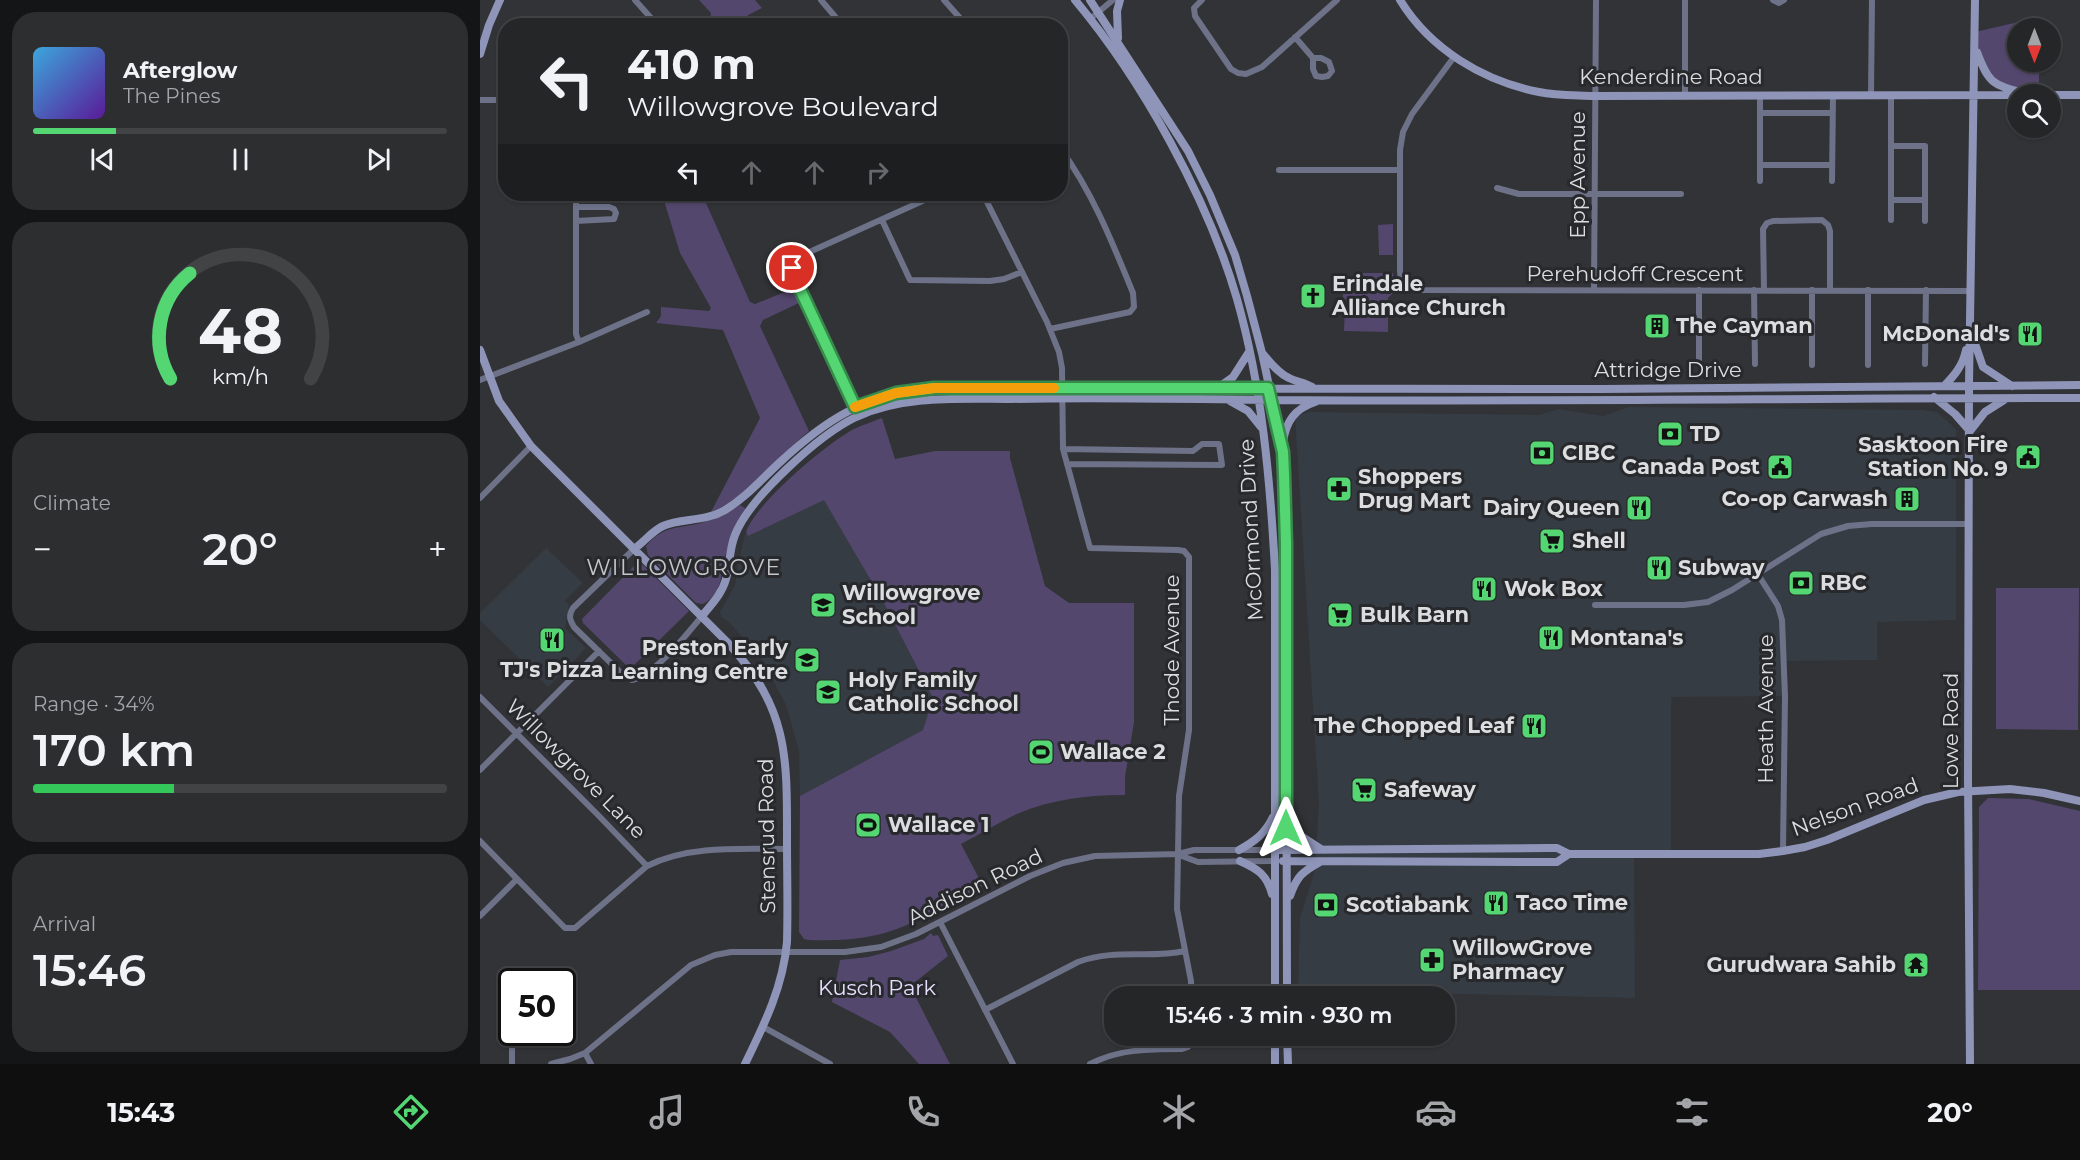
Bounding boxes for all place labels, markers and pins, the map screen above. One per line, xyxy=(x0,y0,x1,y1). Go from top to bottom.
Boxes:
pin xyxy=(766,242,817,293)
place label: Erindale Alliance Church xyxy=(1331,271,1506,320)
church icon: Erindale Alliance Church xyxy=(1298,281,1328,311)
building icon: The Cayman xyxy=(1642,311,1672,341)
place label: The Cayman xyxy=(1676,313,1813,338)
restaurant icon: McDonald's xyxy=(2015,319,2045,349)
place label: McDonald's xyxy=(1882,321,2010,346)
bank icon: TD xyxy=(1655,419,1685,449)
place label: TD xyxy=(1690,421,1720,446)
place label: Sasktoon Fire Station No. 9 xyxy=(1858,432,2008,481)
bank icon: CIBC xyxy=(1527,438,1557,468)
place label: CIBC xyxy=(1562,440,1615,465)
public building icon: Sasktoon Fire Station No. 9 xyxy=(2013,442,2043,472)
public building icon: Canada Post xyxy=(1765,452,1795,482)
place label: Canada Post xyxy=(1622,454,1760,479)
place label: Shoppers Drug Mart xyxy=(1358,464,1471,513)
pharmacy icon: Shoppers Drug Mart xyxy=(1324,474,1354,504)
building icon: Co-op Carwash xyxy=(1892,484,1922,514)
place label: Co-op Carwash xyxy=(1721,486,1888,511)
restaurant icon: Dairy Queen xyxy=(1624,493,1654,523)
place label: Dairy Queen xyxy=(1483,495,1620,520)
supermarket icon: Shell xyxy=(1537,526,1567,556)
place label: Shell xyxy=(1572,528,1626,553)
restaurant icon: Subway xyxy=(1644,553,1674,583)
place label: Subway xyxy=(1678,555,1765,580)
bank icon: RBC xyxy=(1786,568,1816,598)
place label: RBC xyxy=(1820,570,1867,595)
restaurant icon: Wok Box xyxy=(1469,574,1499,604)
place label: Wok Box xyxy=(1504,576,1603,601)
place label: Willowgrove School xyxy=(842,580,981,629)
school or university icon: Willowgrove School xyxy=(808,590,838,620)
supermarket icon: Bulk Barn xyxy=(1325,600,1355,630)
place label: Bulk Barn xyxy=(1360,602,1469,627)
restaurant icon: Montana's xyxy=(1536,623,1566,653)
restaurant icon: TJ's Pizza xyxy=(537,625,567,655)
place label: Montana's xyxy=(1570,625,1683,650)
place label: Preston Early Learning Centre xyxy=(611,635,788,684)
school or university icon: Preston Early Learning Centre xyxy=(792,645,822,675)
place label: TJ's Pizza xyxy=(500,657,604,682)
place label: Holy Family Catholic School xyxy=(848,667,1019,716)
school or university icon: Holy Family Catholic School xyxy=(813,677,843,707)
restaurant icon: The Chopped Leaf xyxy=(1519,711,1549,741)
place label: The Chopped Leaf xyxy=(1314,713,1515,738)
sports icon: Wallace 2 xyxy=(1026,737,1056,767)
place label: Wallace 2 xyxy=(1060,739,1166,764)
supermarket icon: Safeway xyxy=(1349,775,1379,805)
place label: Safeway xyxy=(1384,777,1476,802)
sports icon: Wallace 1 xyxy=(853,810,883,840)
place label: Wallace 1 xyxy=(888,812,990,837)
restaurant icon: Taco Time xyxy=(1481,888,1511,918)
bank icon: Scotiabank xyxy=(1311,890,1341,920)
place label: Taco Time xyxy=(1516,890,1628,915)
place label: Scotiabank xyxy=(1346,892,1470,917)
place label: WillowGrove Pharmacy xyxy=(1452,935,1592,984)
pharmacy icon: WillowGrove Pharmacy xyxy=(1417,945,1447,975)
temple icon: Gurudwara Sahib xyxy=(1901,950,1931,980)
place label: Gurudwara Sahib xyxy=(1706,952,1896,977)

